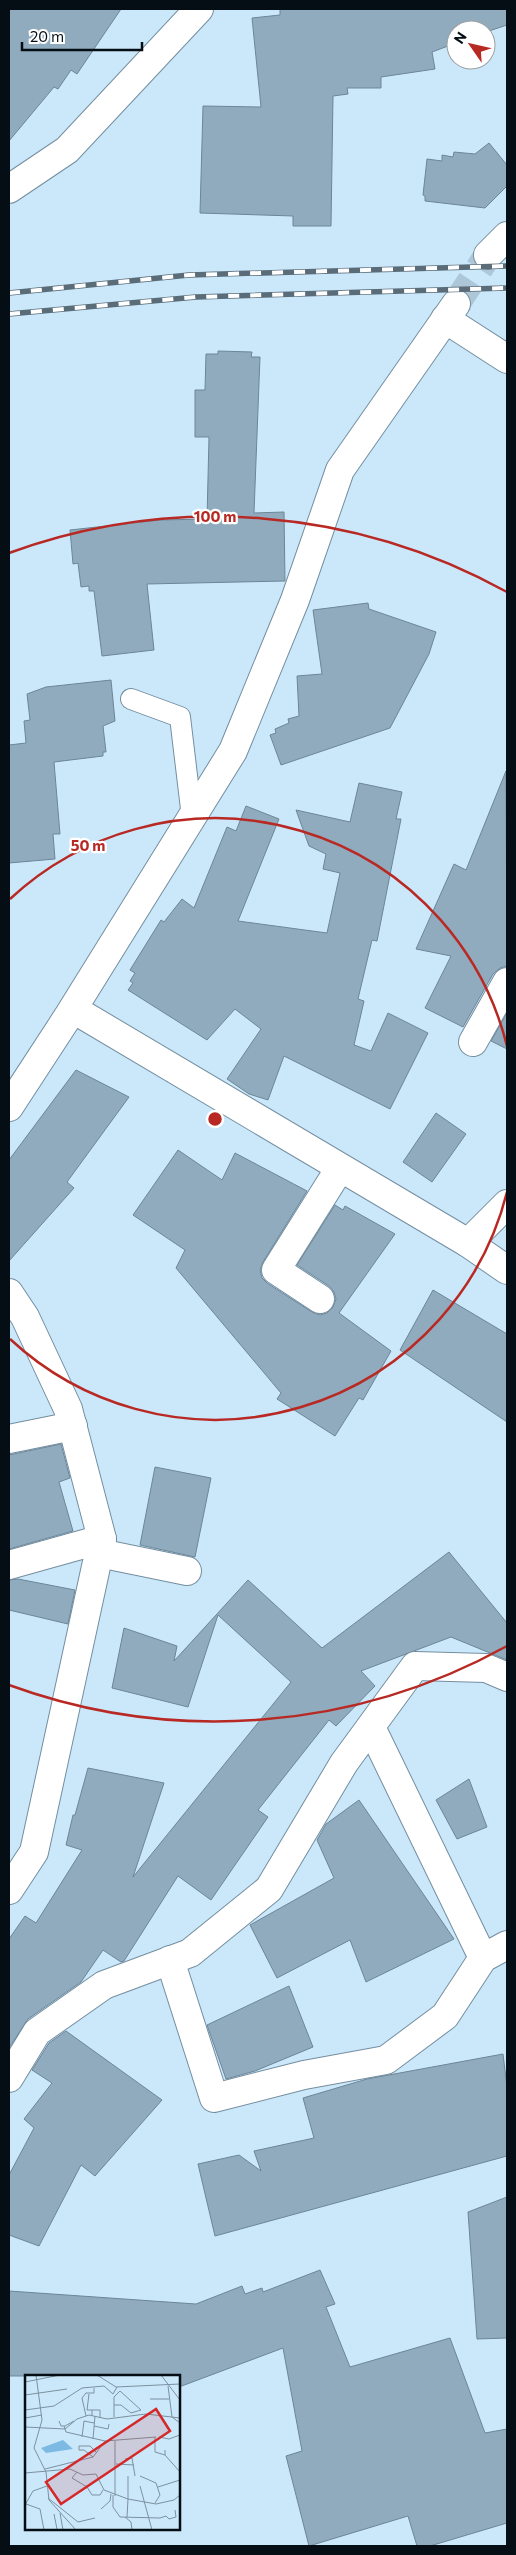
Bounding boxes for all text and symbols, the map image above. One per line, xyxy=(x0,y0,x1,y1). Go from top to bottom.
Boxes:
scale bar xyxy=(22,20,142,52)
north arrow xyxy=(446,20,496,70)
text: 20 m xyxy=(30,27,64,45)
text: N xyxy=(450,28,470,47)
text: 100 m xyxy=(194,507,236,525)
text: 50 m xyxy=(71,836,105,854)
centre of rings xyxy=(206,1110,224,1128)
inset map xyxy=(25,2375,180,2530)

